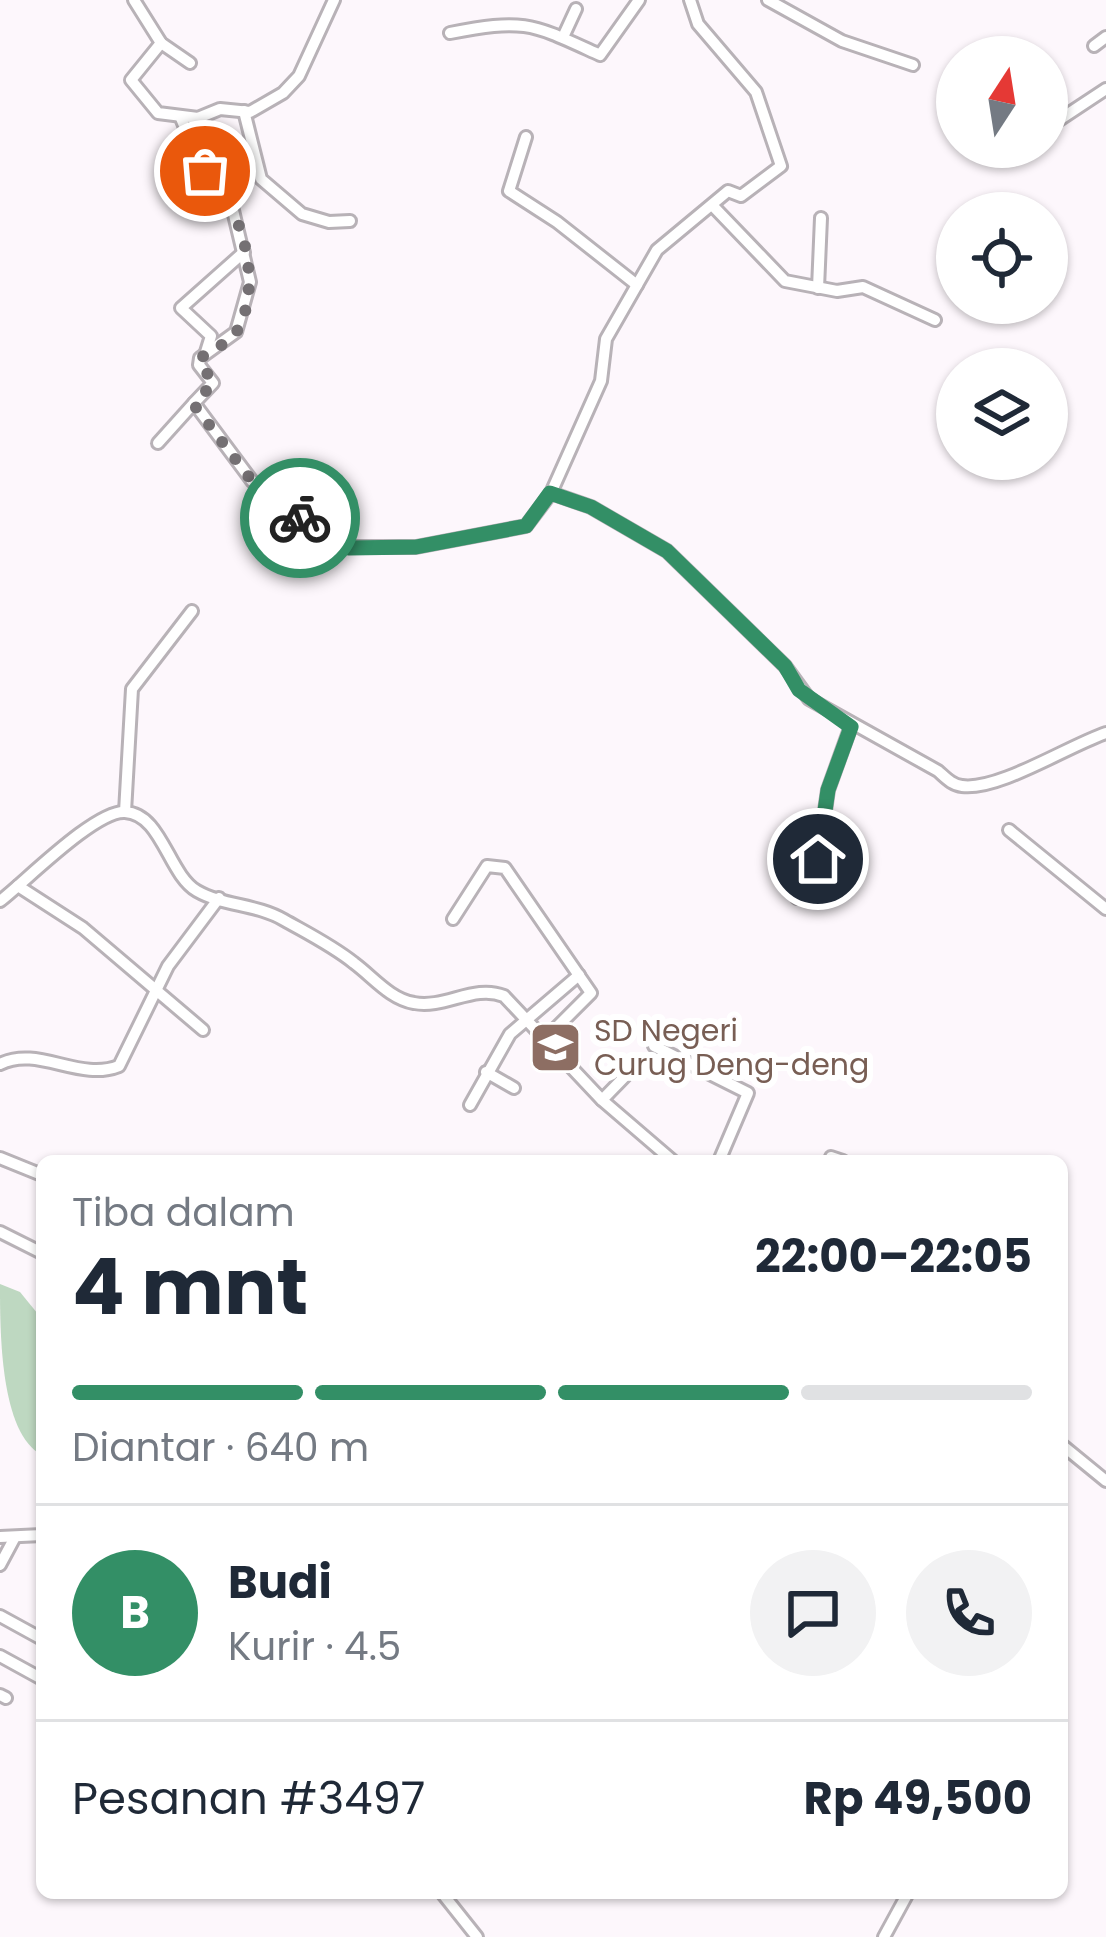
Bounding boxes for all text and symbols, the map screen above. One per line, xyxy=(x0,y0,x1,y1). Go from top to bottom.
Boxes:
north arrow xyxy=(936,36,1068,168)
map controls xyxy=(936,36,1068,480)
pin xyxy=(154,120,256,222)
icon: bag xyxy=(172,138,238,204)
button: locate xyxy=(936,192,1068,324)
button: layers xyxy=(936,348,1068,480)
courier xyxy=(240,458,360,578)
icon: bike xyxy=(267,485,333,551)
pin xyxy=(767,808,869,910)
icon: home xyxy=(785,826,851,892)
place label: SD Negeri Curug Deng-deng xyxy=(594,1009,869,1086)
school or university icon: SD Negeri Curug Deng-deng xyxy=(527,1020,583,1076)
text: Tiba dalam xyxy=(72,1185,295,1240)
text: 22:00–22:05 xyxy=(755,1225,1032,1288)
text: 4 mnt xyxy=(72,1232,308,1341)
text: Diantar · 640 m xyxy=(72,1420,369,1475)
button: chat xyxy=(750,1550,876,1676)
button: phone xyxy=(906,1550,1032,1676)
text: Budi xyxy=(228,1551,332,1614)
text: B xyxy=(120,1581,150,1644)
text: Kurir · 4.5 xyxy=(228,1619,401,1674)
text: Pesanan #3497 xyxy=(72,1767,425,1830)
text: Rp 49,500 xyxy=(804,1767,1032,1830)

